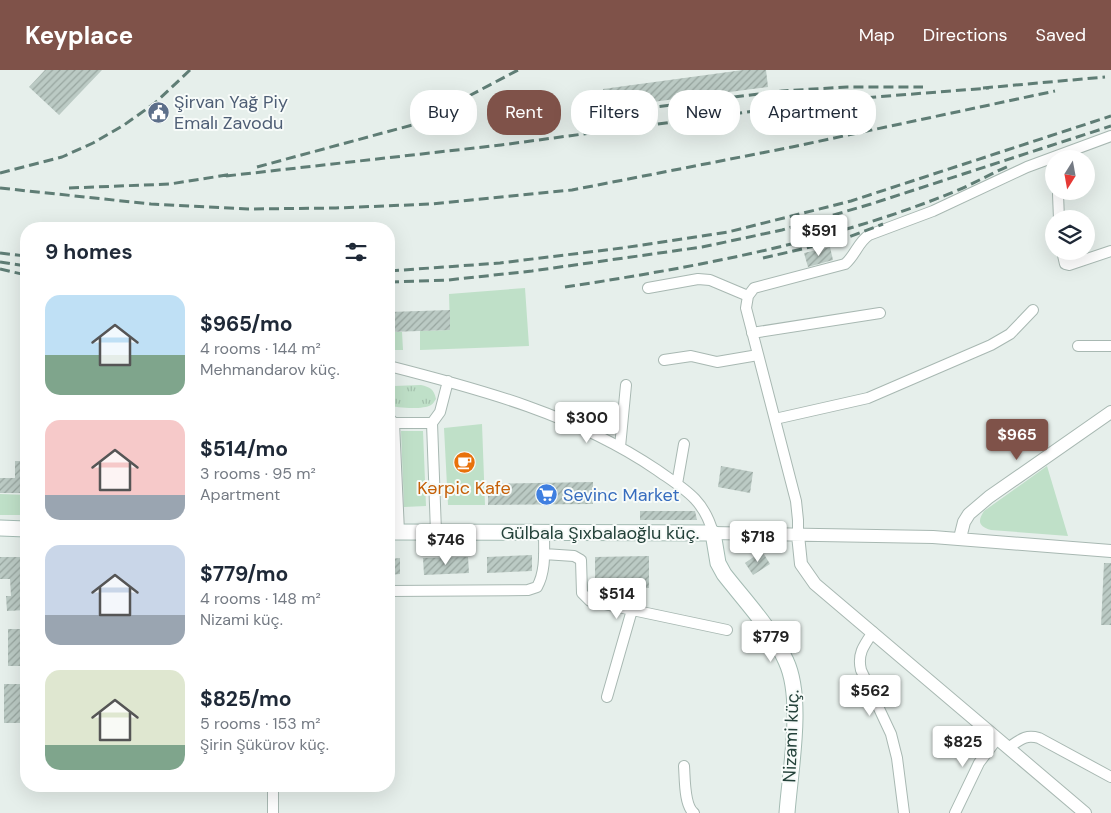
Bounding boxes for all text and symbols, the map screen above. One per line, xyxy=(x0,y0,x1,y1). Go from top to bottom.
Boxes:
text: Keyplace xyxy=(25,20,133,51)
text: Map xyxy=(859,23,895,47)
text: Directions xyxy=(923,23,1008,47)
text: Saved xyxy=(1036,23,1086,47)
place label: Şirvan Yağ Piy Emalı Zavodu xyxy=(174,90,288,135)
chip: Buy xyxy=(410,90,477,135)
chip: Rent xyxy=(487,90,561,135)
chip: Filters xyxy=(571,90,658,135)
chip: New xyxy=(668,90,740,135)
chip: Apartment xyxy=(750,90,876,135)
public building icon: Şirvan Yağ Piy Emalı Zavodu xyxy=(146,100,170,124)
north arrow xyxy=(1045,150,1095,200)
map controls xyxy=(1045,150,1095,260)
button: layers xyxy=(1045,210,1095,260)
pin: $591 xyxy=(789,214,849,257)
text: $591 xyxy=(801,220,837,241)
text: 9 homes xyxy=(45,238,133,266)
icon: filters xyxy=(342,238,370,266)
text: $965/mo xyxy=(200,310,292,338)
icon: home xyxy=(85,315,145,375)
text: 4 rooms · 144 m² xyxy=(200,338,321,359)
text: Mehmandarov küç. xyxy=(200,359,340,380)
pin: $300 xyxy=(557,402,617,444)
text: $300 xyxy=(566,407,608,428)
pin: $965 xyxy=(987,418,1047,461)
text: $965 xyxy=(997,424,1037,445)
text: $514/mo xyxy=(200,435,288,463)
icon: home xyxy=(85,440,145,500)
cafe icon: Kərpic Kafe xyxy=(452,451,476,475)
text: 3 rooms · 95 m² xyxy=(200,463,316,484)
place label: Kərpic Kafe xyxy=(417,476,511,500)
supermarket icon: Sevinc Market xyxy=(535,483,559,507)
place label: Sevinc Market xyxy=(563,483,680,507)
text: Apartment xyxy=(200,484,280,505)
pin: $718 xyxy=(728,520,788,563)
street label: Gülbala Şıxbalaoğlu küç. xyxy=(501,521,699,545)
pin: $746 xyxy=(416,524,476,566)
text: $718 xyxy=(741,526,775,547)
text: $746 xyxy=(427,529,465,550)
text: $779/mo xyxy=(200,560,288,588)
icon: home xyxy=(85,565,145,625)
pin: $514 xyxy=(587,578,647,620)
text: $514 xyxy=(599,583,635,604)
text: 4 rooms · 148 m² xyxy=(200,588,321,609)
text: Nizami küç. xyxy=(200,609,283,630)
pin: $779 xyxy=(741,620,801,663)
text: $779 xyxy=(753,626,789,647)
pin: $562 xyxy=(840,674,900,717)
text: $562 xyxy=(851,680,889,701)
text: $825/mo xyxy=(200,685,292,713)
street label: Nizami küç. xyxy=(777,689,805,783)
icon: home xyxy=(85,690,145,750)
text: 5 rooms · 153 m² xyxy=(200,713,321,734)
pin: $825 xyxy=(933,726,993,768)
text: $825 xyxy=(944,731,982,752)
text: Şirin Şükürov küç. xyxy=(200,734,329,755)

